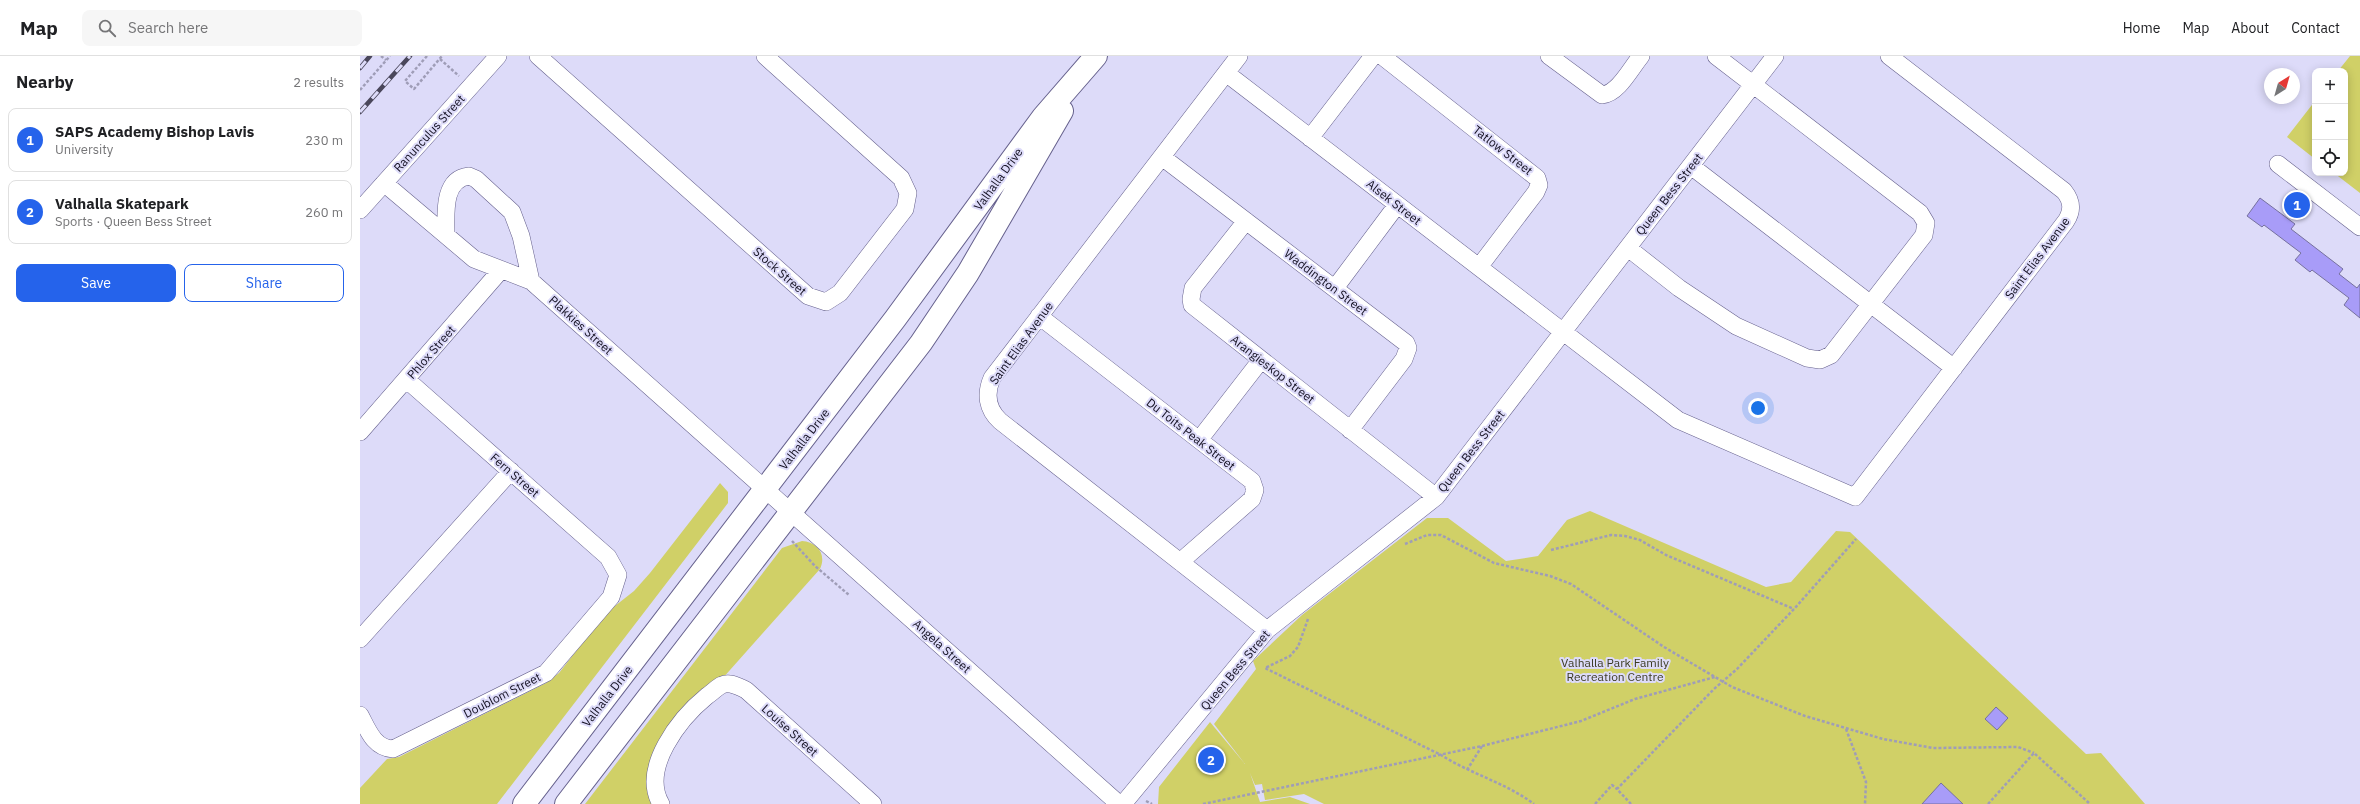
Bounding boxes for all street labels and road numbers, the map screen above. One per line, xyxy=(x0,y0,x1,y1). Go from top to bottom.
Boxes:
street label: Ranunculus Street xyxy=(390,91,468,175)
street label: Tatlow Street xyxy=(1470,122,1536,178)
street label: Valhalla Drive xyxy=(970,145,1026,213)
street label: Queen Bess Street xyxy=(1632,150,1706,238)
street label: Alsek Street xyxy=(1364,176,1424,228)
street label: Saint Elias Avenue xyxy=(2001,214,2073,302)
street label: Stock Street xyxy=(750,244,810,298)
street label: Waddington Street xyxy=(1281,246,1371,318)
street label: Plakkies Street xyxy=(546,292,616,358)
street label: Saint Elias Avenue xyxy=(986,298,1056,387)
street label: Phlox Street xyxy=(404,322,458,382)
street label: Arangieskop Street xyxy=(1228,332,1318,406)
street label: Du Toits Peak Street xyxy=(1144,395,1238,473)
street label: Valhalla Drive xyxy=(775,405,833,473)
street label: Queen Bess Street xyxy=(1434,407,1508,495)
street label: Fern Street xyxy=(487,450,543,500)
street label: Angela Street xyxy=(910,616,974,676)
street label: Queen Bess Street xyxy=(1197,627,1273,713)
street label: Valhalla Drive xyxy=(578,662,636,730)
street label: Doublom Street xyxy=(461,669,543,721)
street label: Louise Street xyxy=(759,701,821,759)

